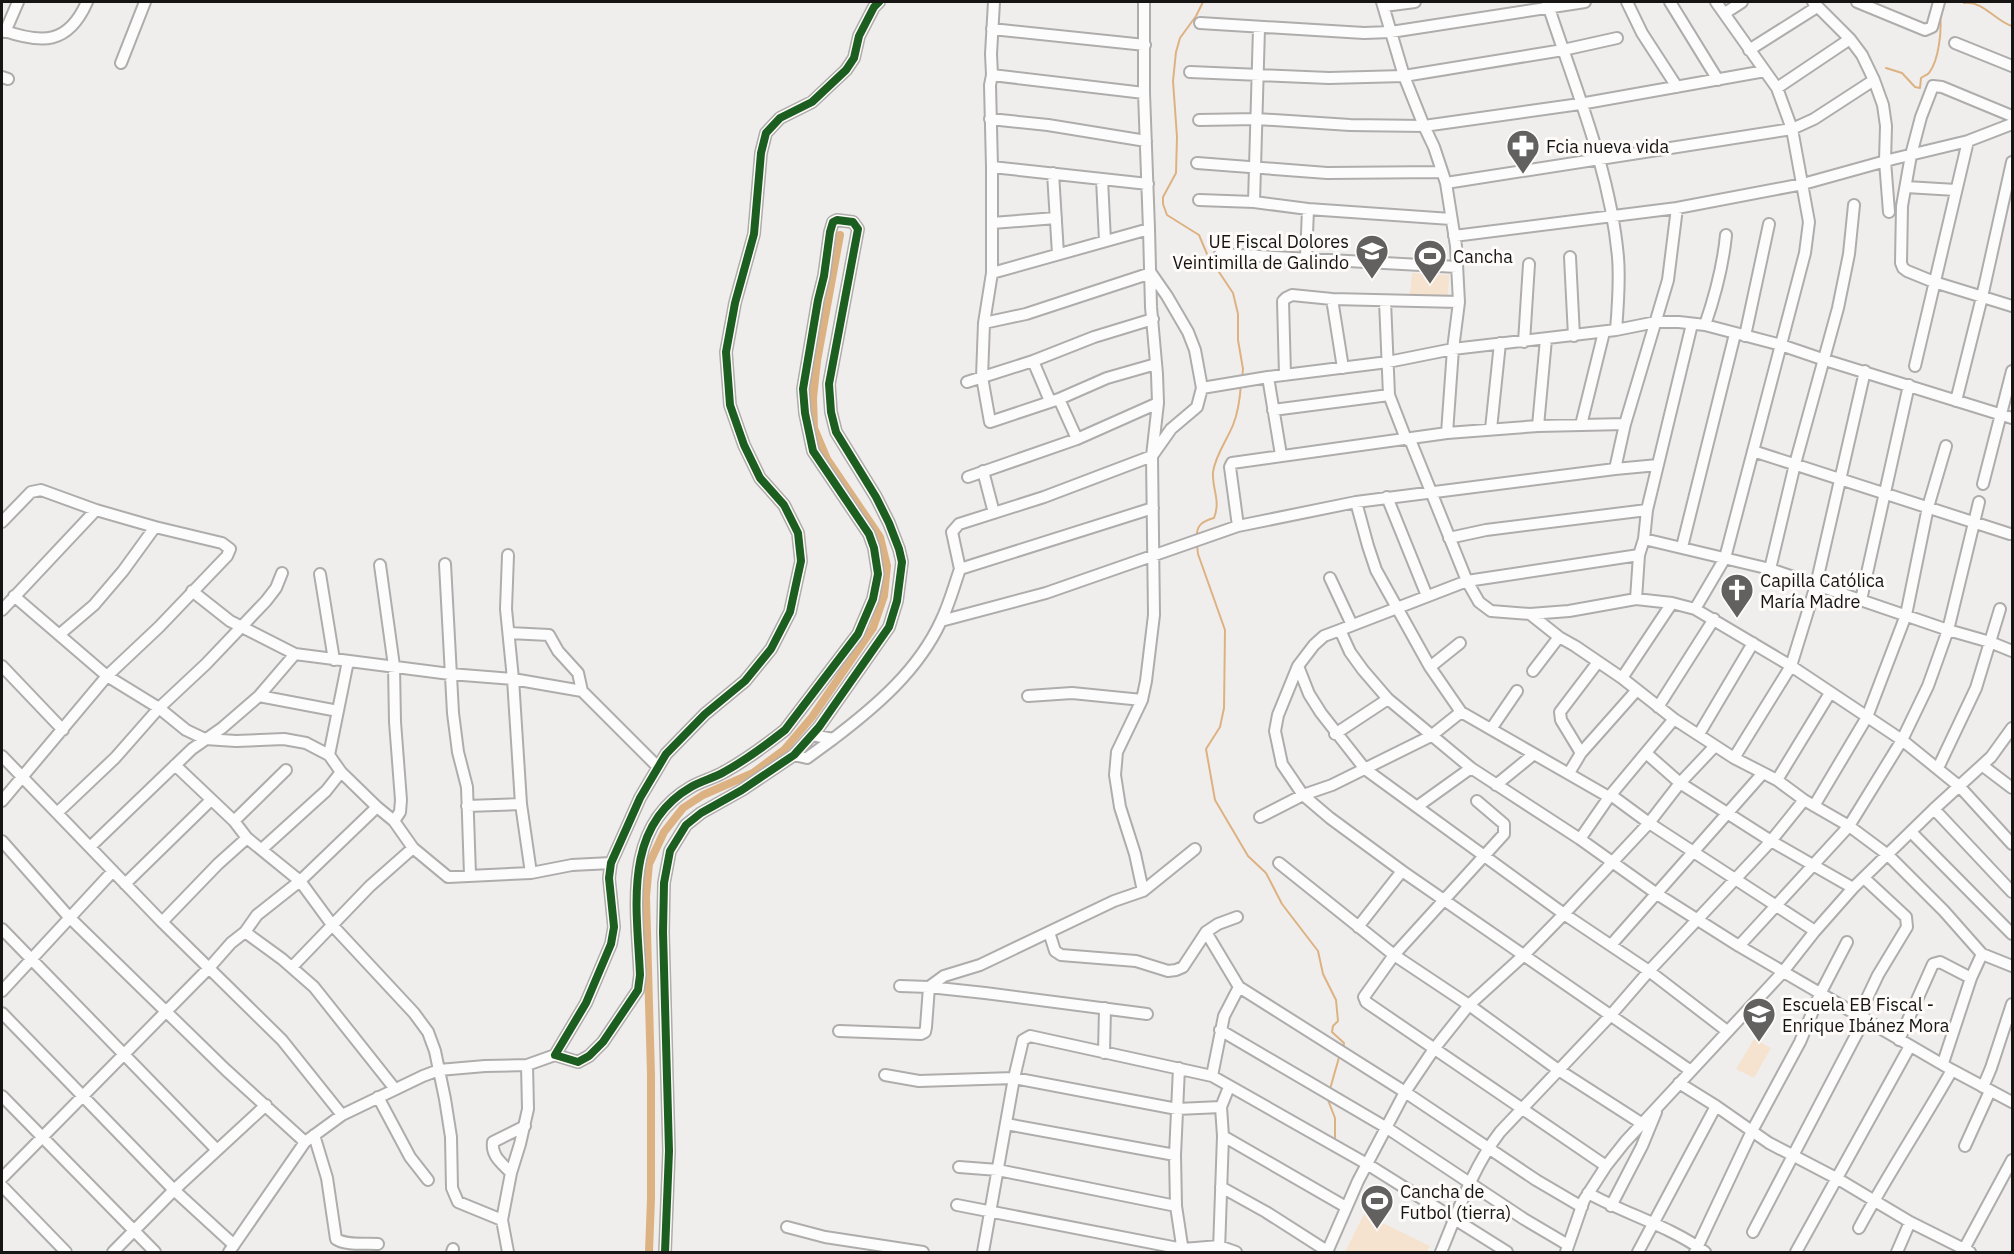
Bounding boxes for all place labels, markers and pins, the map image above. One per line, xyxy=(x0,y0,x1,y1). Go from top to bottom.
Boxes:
pharmacy icon: Fcia nueva vida xyxy=(1505,128,1541,175)
place label: Fcia nueva vida xyxy=(1546,135,1670,158)
place label: UE Fiscal Dolores Veintimilla de Galindo xyxy=(1173,230,1349,274)
school or university icon: UE Fiscal Dolores Veintimilla de Galindo xyxy=(1354,233,1390,280)
sports icon: Cancha xyxy=(1412,238,1448,285)
place label: Cancha xyxy=(1453,245,1513,268)
place label: Capilla Católica María Madre xyxy=(1760,569,1885,613)
church icon: Capilla Católica María Madre xyxy=(1719,572,1755,619)
place label: Escuela EB Fiscal - Enrique Ibánez Mora xyxy=(1782,993,1950,1037)
school or university icon: Escuela EB Fiscal - Enrique Ibánez Mora xyxy=(1741,996,1777,1043)
place label: Cancha de Futbol (tierra) xyxy=(1400,1180,1511,1224)
sports icon: Cancha de Futbol (tierra) xyxy=(1359,1183,1395,1230)

